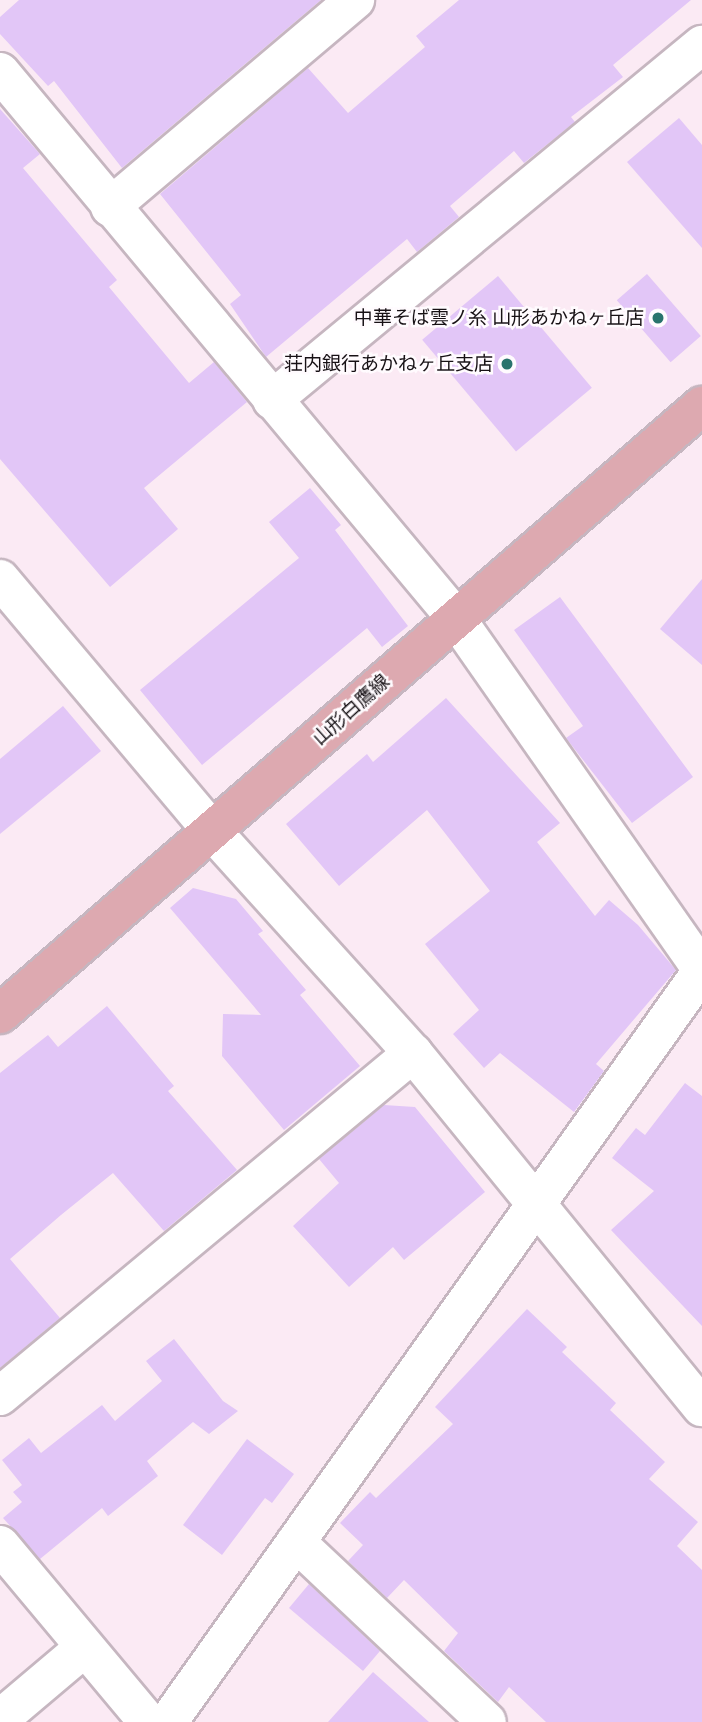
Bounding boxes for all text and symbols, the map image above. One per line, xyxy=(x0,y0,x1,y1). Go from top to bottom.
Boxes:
place label: 中華そば雲ノ糸 山形あかねヶ丘店 xyxy=(354,307,644,329)
marker: 中華そば雲ノ糸 山形あかねヶ丘店 xyxy=(650,310,666,326)
place label: 荘内銀行あかねヶ丘支店 xyxy=(284,353,493,375)
marker: 荘内銀行あかねヶ丘支店 xyxy=(499,356,515,372)
street label: 山形白鷹線 xyxy=(308,670,394,750)

